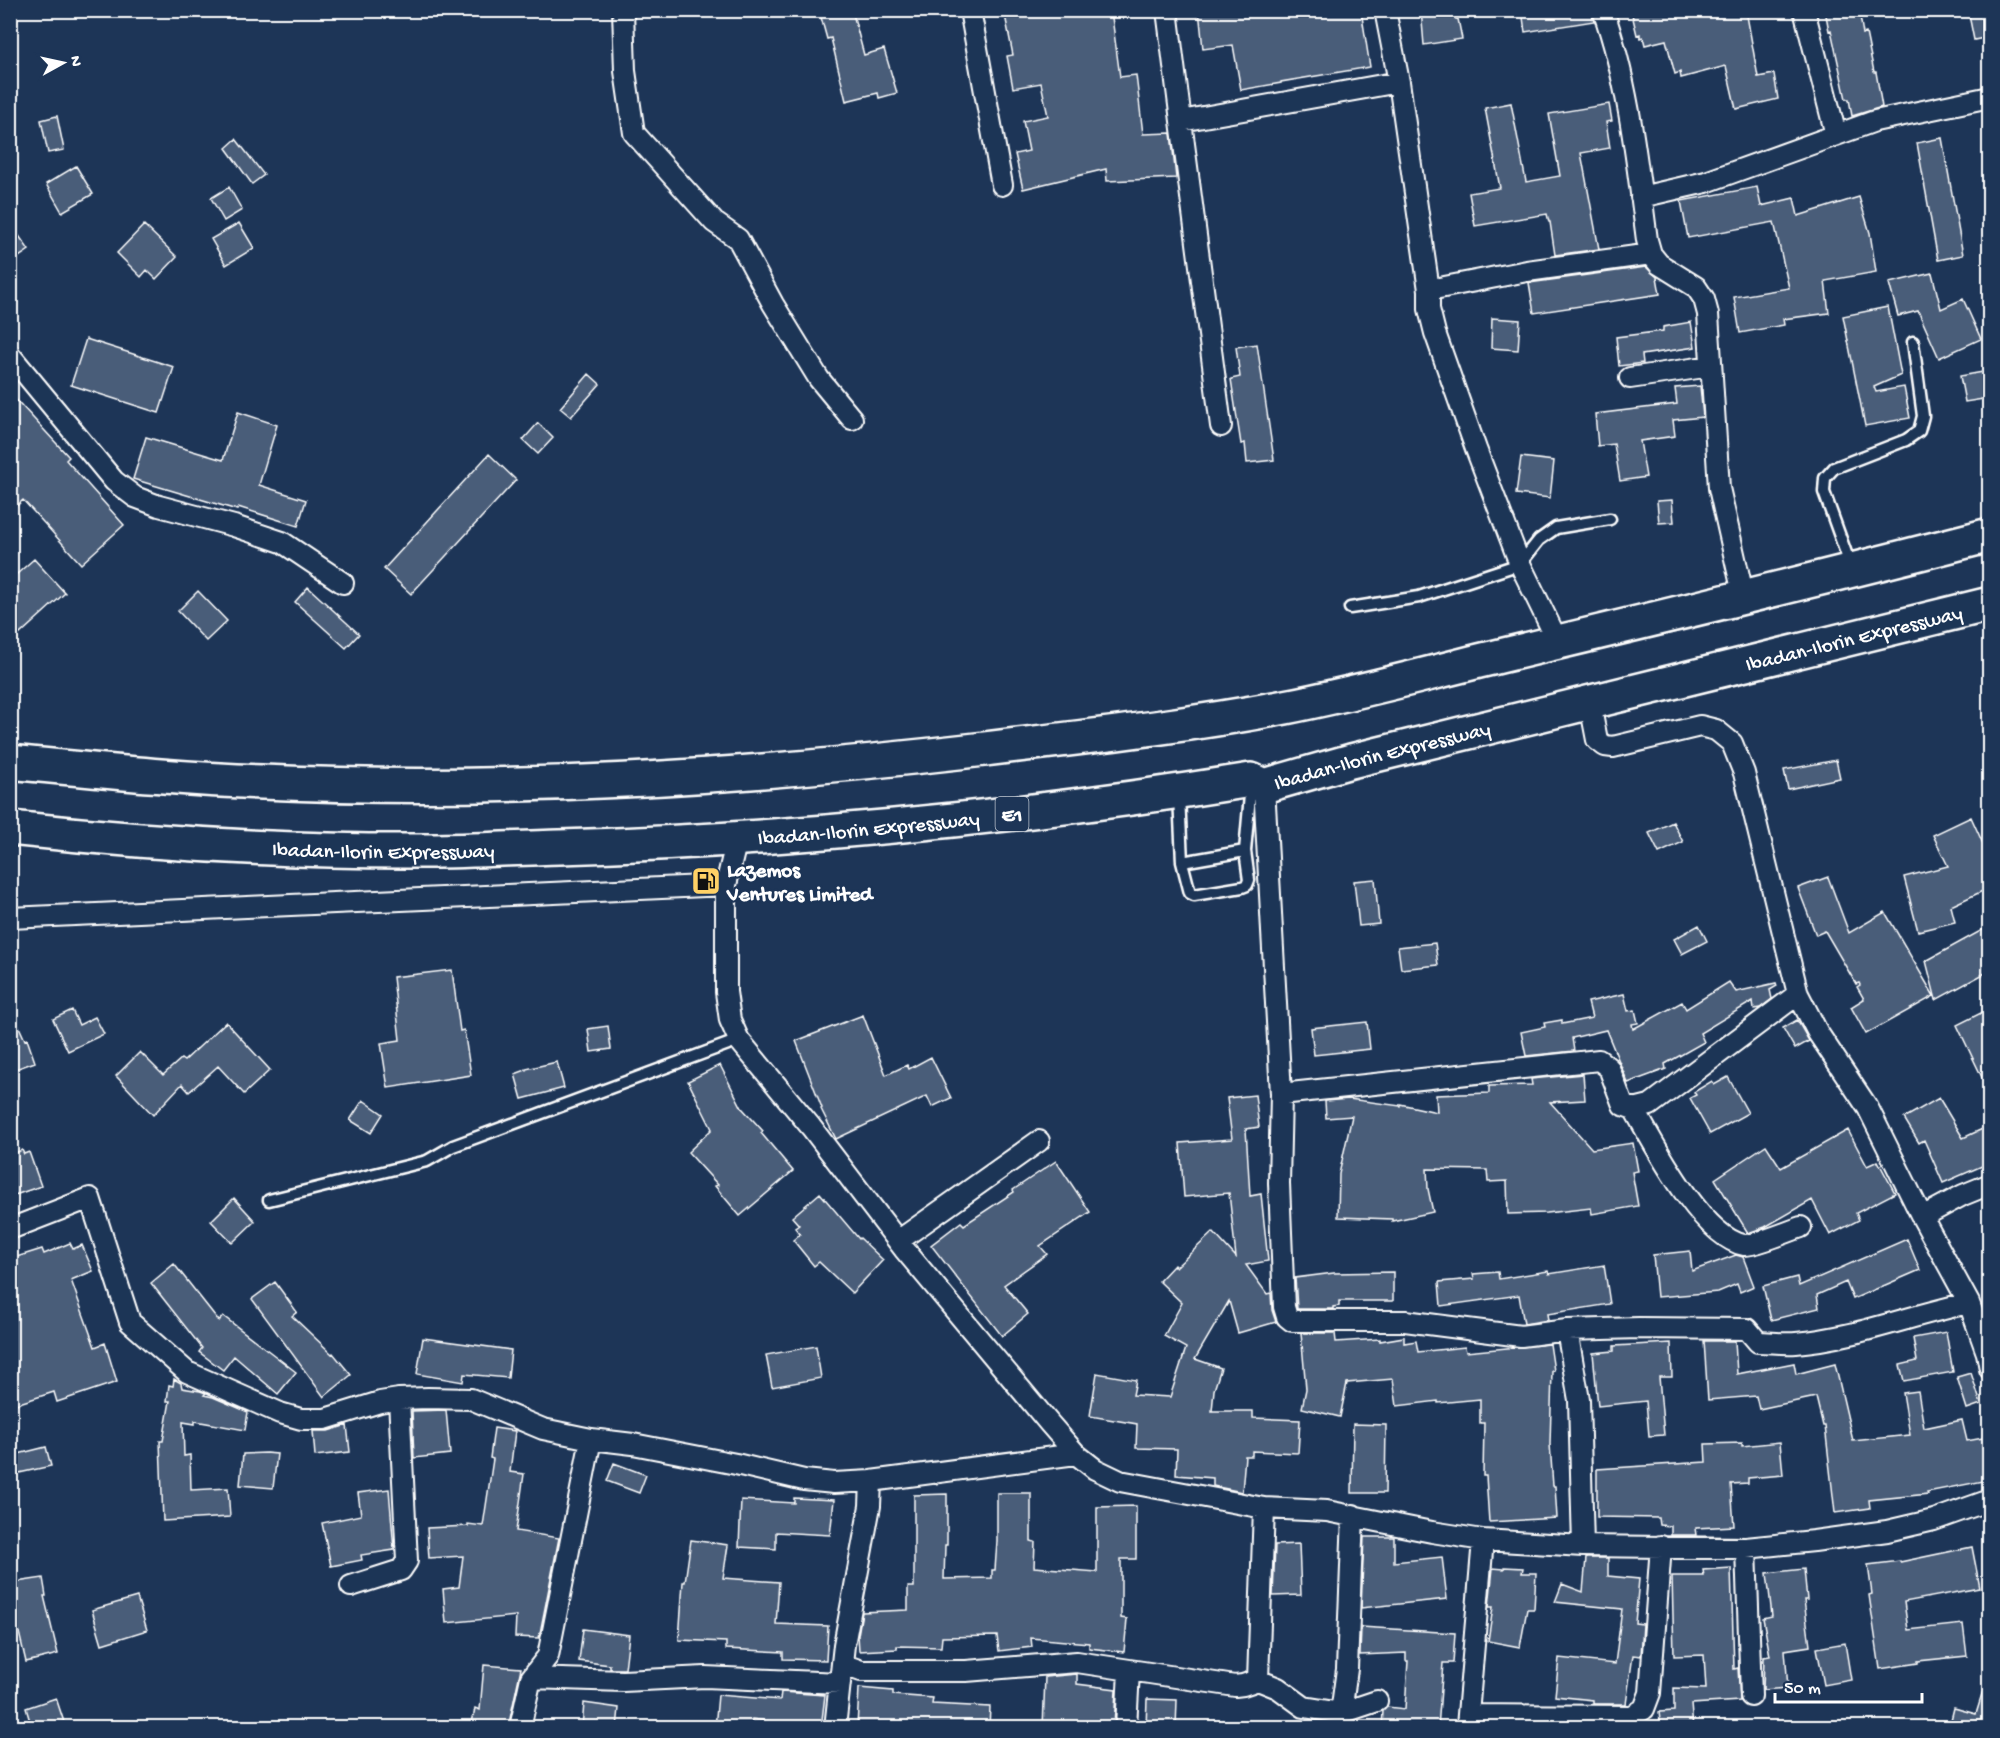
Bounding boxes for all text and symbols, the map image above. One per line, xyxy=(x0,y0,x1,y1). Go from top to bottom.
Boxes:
north arrow xyxy=(33,33,93,93)
text: N xyxy=(64,55,85,68)
street label: Ibadan-Ilorin Expressway xyxy=(1743,602,1965,680)
street label: Ibadan-Ilorin Expressway xyxy=(1272,718,1493,798)
road number: E1 xyxy=(996,797,1028,831)
street label: Ibadan-Ilorin Expressway xyxy=(757,808,981,853)
street label: Ibadan-Ilorin Expressway xyxy=(271,839,495,867)
place label: Lazemos Ventures Limited xyxy=(726,860,875,909)
fuel station icon: Lazemos Ventures Limited xyxy=(690,865,722,897)
scale bar xyxy=(1775,1666,1922,1704)
text: 50 m xyxy=(1784,1679,1821,1700)

